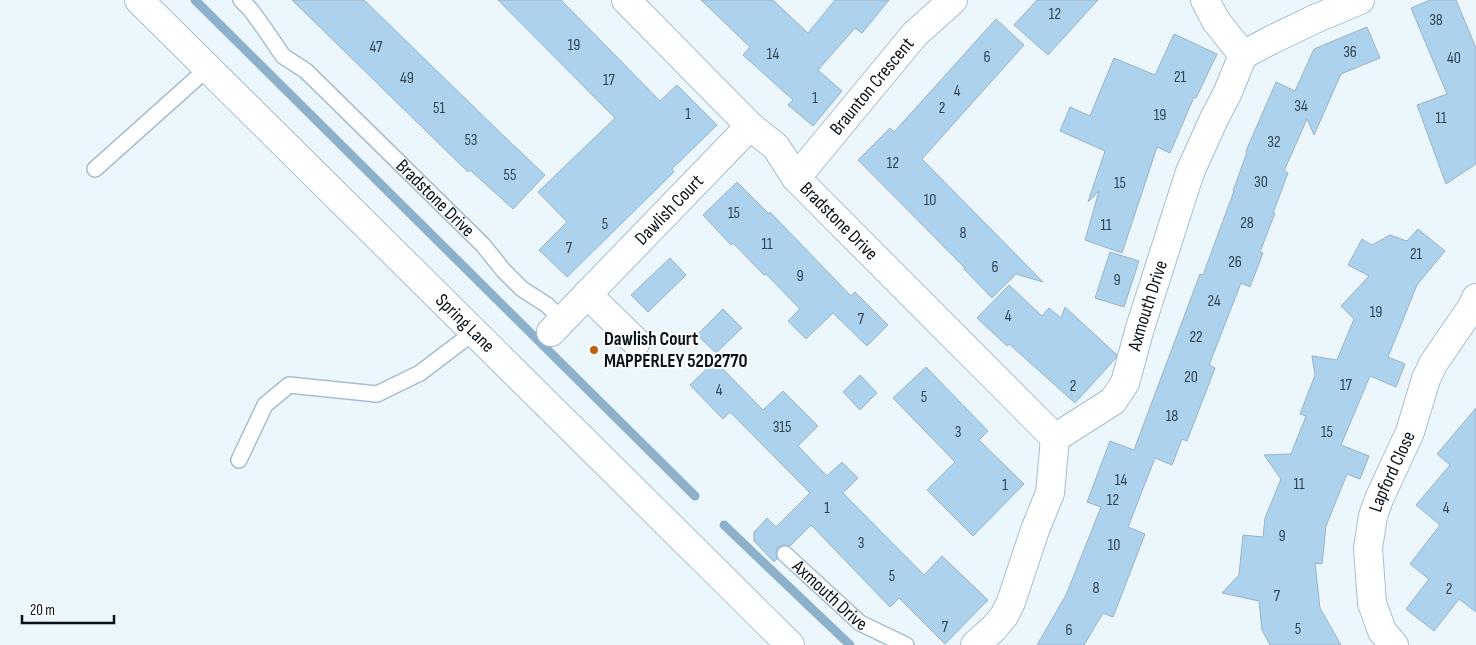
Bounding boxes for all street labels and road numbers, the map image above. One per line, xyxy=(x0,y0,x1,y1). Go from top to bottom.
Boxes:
street label: Braunton Crescent xyxy=(825,33,919,140)
street label: Bradstone Drive xyxy=(391,154,480,242)
street label: Dawlish Court xyxy=(630,170,708,250)
street label: Bradstone Drive xyxy=(795,177,883,265)
street label: Axmouth Drive xyxy=(1123,257,1172,354)
street label: Spring Lane xyxy=(431,289,499,357)
street label: Lapford Close xyxy=(1364,427,1420,515)
street label: Axmouth Drive xyxy=(787,554,870,636)

